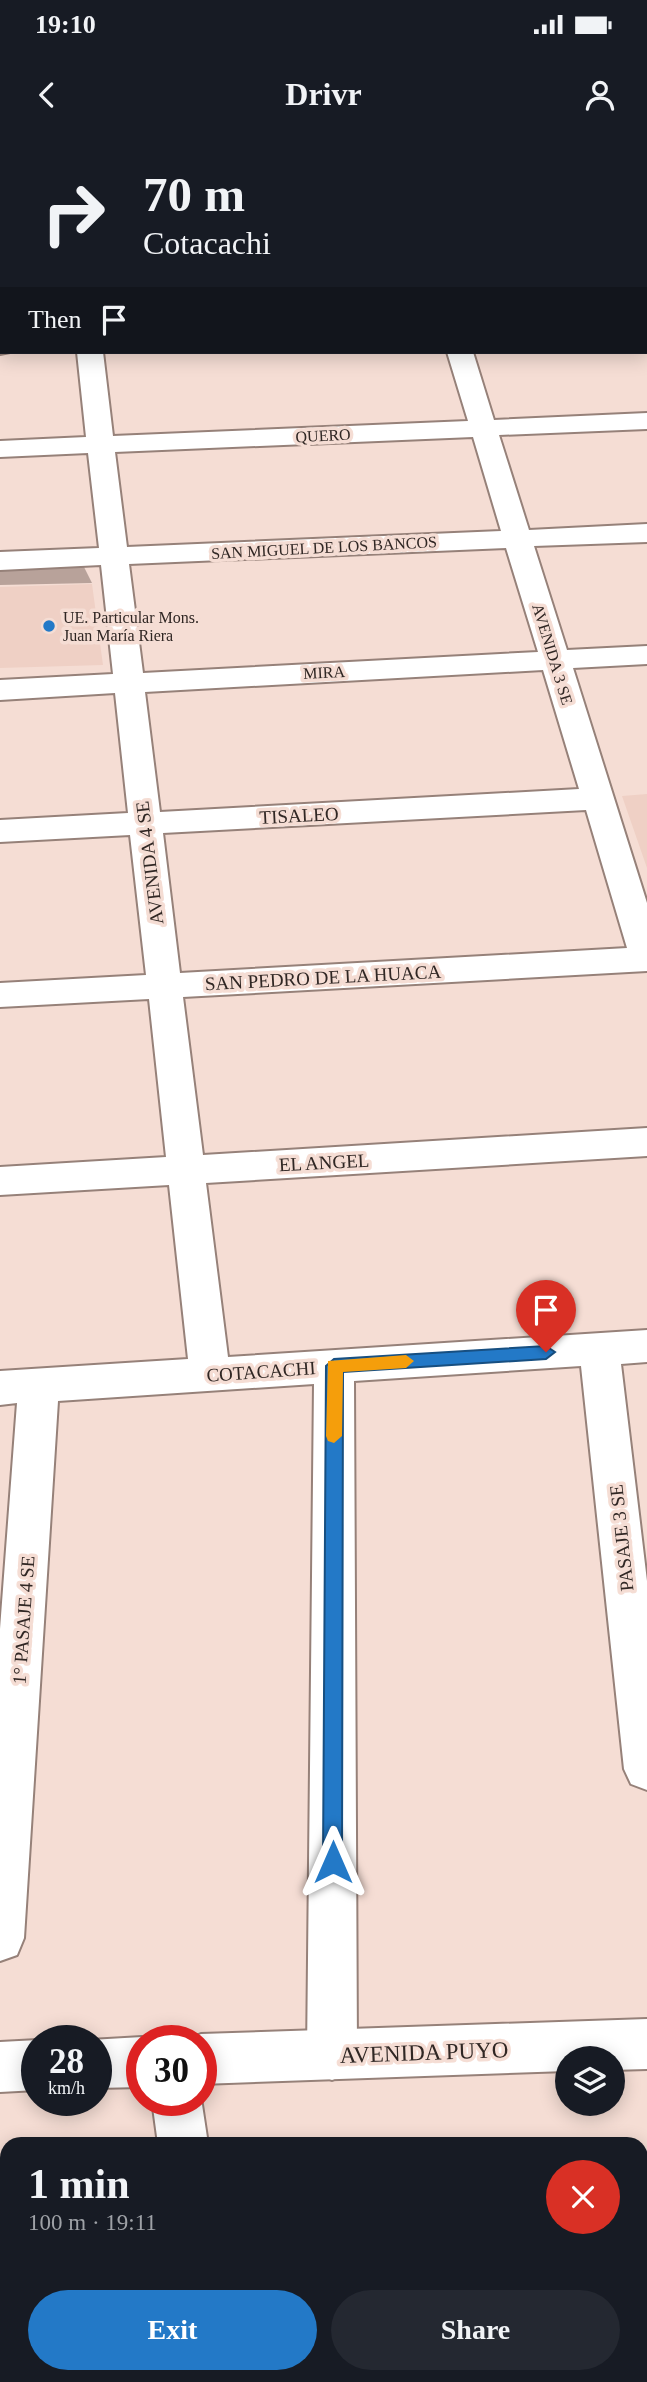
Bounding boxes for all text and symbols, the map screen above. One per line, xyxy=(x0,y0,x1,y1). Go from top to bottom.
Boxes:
text: 19:10 xyxy=(35,10,96,39)
icon: back xyxy=(28,76,66,114)
text: Drivr xyxy=(285,76,362,112)
icon: person xyxy=(581,76,619,114)
text: 70 m xyxy=(143,167,245,222)
icon: right xyxy=(28,168,119,259)
text: Cotacachi xyxy=(143,225,271,261)
icon: arrive xyxy=(95,301,133,339)
text: Then xyxy=(28,305,81,334)
street label: QUERO xyxy=(295,426,351,445)
street label: SAN MIGUEL DE LOS BANCOS xyxy=(211,533,437,562)
street label: AVENIDA 3 SE xyxy=(529,602,576,707)
place label: UE. Particular Mons. Juan María Riera xyxy=(63,609,199,644)
marker: UE. Particular Mons. Juan María Riera xyxy=(41,618,57,634)
street label: MIRA xyxy=(303,663,346,682)
street label: AVENIDA 4 SE xyxy=(132,800,167,926)
street label: TISALEO xyxy=(259,803,339,828)
street label: SAN PEDRO DE LA HUACA xyxy=(204,961,442,994)
street label: EL ANGEL xyxy=(278,1150,370,1175)
pin xyxy=(516,1280,576,1352)
icon: arrive xyxy=(527,1291,565,1329)
street label: COTACACHI xyxy=(206,1357,316,1386)
street label: PASAJE 3 SE xyxy=(605,1484,638,1592)
street label: 1° PASAJE 4 SE xyxy=(9,1555,38,1685)
position arrow xyxy=(296,1825,370,1899)
speed limit sign: 30 xyxy=(126,2025,217,2116)
street label: AVENIDA PUYO xyxy=(339,2037,509,2068)
text: 28 xyxy=(49,2042,84,2081)
map controls xyxy=(555,2046,625,2116)
button: layers xyxy=(555,2046,625,2116)
text: km/h xyxy=(48,2078,85,2098)
button: close xyxy=(546,2160,620,2234)
text: 1 min xyxy=(28,2161,130,2207)
text: 100 m · 19:11 xyxy=(28,2210,157,2235)
button: Exit xyxy=(28,2290,317,2370)
button: Share xyxy=(331,2290,620,2370)

